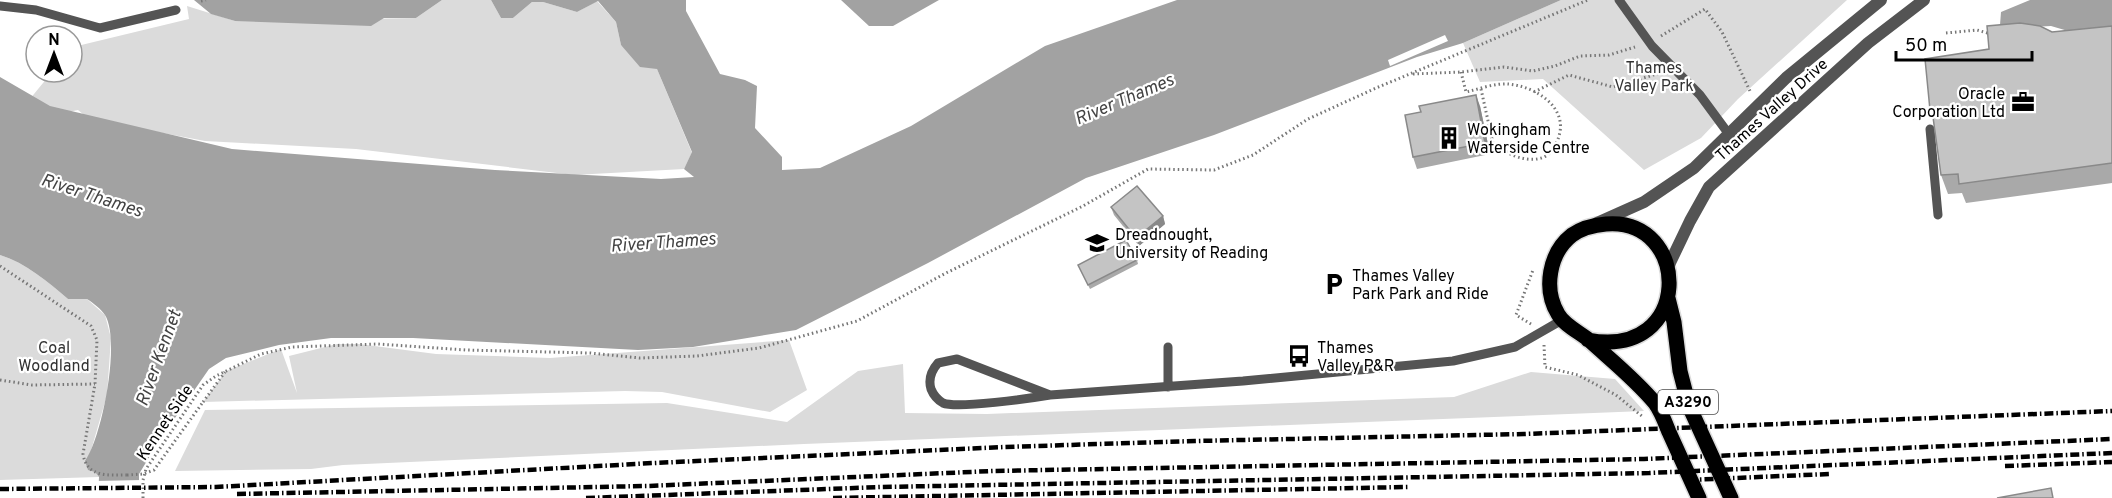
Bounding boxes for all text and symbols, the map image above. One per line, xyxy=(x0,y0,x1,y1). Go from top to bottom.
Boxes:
north arrow xyxy=(24,24,84,84)
scale bar xyxy=(1896,24,2032,62)
text: N xyxy=(48,31,60,51)
text: 50 m xyxy=(1905,35,1947,58)
street label: Thames Valley Drive xyxy=(1712,55,1833,166)
park label: Thames Valley Park xyxy=(1614,59,1694,97)
water label: River Thames xyxy=(1072,69,1178,132)
place label: Oracle Corporation Ltd xyxy=(1892,85,2005,123)
office icon: Oracle Corporation Ltd xyxy=(2010,89,2036,115)
place label: Wokingham Waterside Centre xyxy=(1467,121,1590,159)
building icon: Wokingham Waterside Centre xyxy=(1436,125,1462,151)
water label: River Thames xyxy=(38,169,146,224)
place label: Dreadnought, University of Reading xyxy=(1115,226,1268,264)
water label: River Thames xyxy=(610,228,717,259)
school or university icon: Dreadnought, University of Reading xyxy=(1084,230,1110,256)
place label: Thames Valley Park Park and Ride xyxy=(1352,267,1489,305)
parking icon: Thames Valley Park Park and Ride xyxy=(1321,271,1347,297)
water label: River Kennet xyxy=(131,306,188,410)
park label: Coal Woodland xyxy=(18,339,90,377)
place label: Thames Valley P&R xyxy=(1317,339,1394,377)
bus stop icon: Thames Valley P&R xyxy=(1286,343,1312,369)
street label: Kennet Side xyxy=(133,382,198,465)
road number: A3290 xyxy=(1658,390,1718,414)

